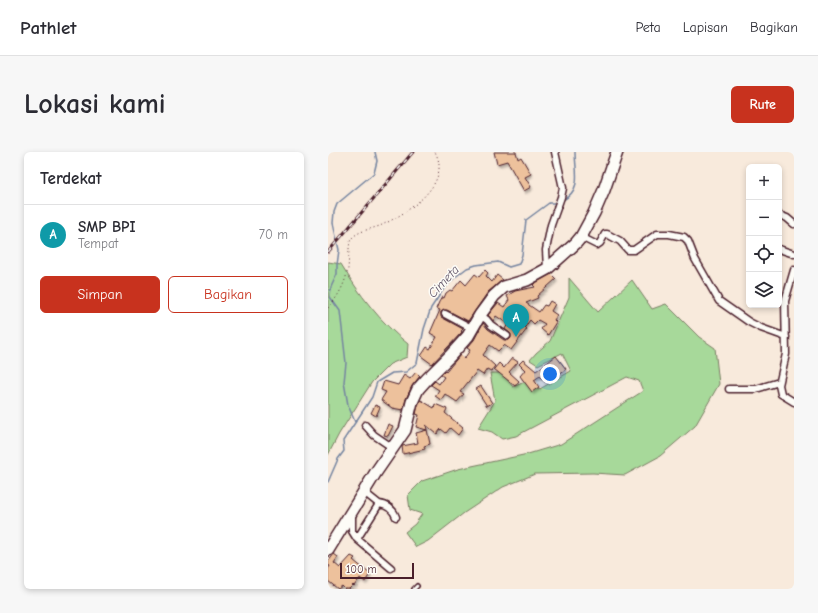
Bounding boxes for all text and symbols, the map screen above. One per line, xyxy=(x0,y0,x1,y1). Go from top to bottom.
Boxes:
text: Pathlet xyxy=(20,17,76,39)
text: Peta xyxy=(636,19,661,36)
text: Lapisan xyxy=(683,19,728,36)
text: Bagikan xyxy=(750,19,798,36)
button: Rute xyxy=(731,86,794,123)
text: Lokasi kami xyxy=(24,88,166,120)
map controls xyxy=(746,164,782,308)
button: + xyxy=(746,164,782,200)
text: Terdekat xyxy=(40,169,102,188)
button: − xyxy=(746,200,782,236)
text: SMP BPI xyxy=(78,218,135,236)
text: A xyxy=(49,227,57,242)
text: 70 m xyxy=(259,227,288,242)
text: Tempat xyxy=(78,236,118,251)
button: locate xyxy=(746,236,782,272)
water label: Cimeta xyxy=(425,262,462,301)
button: layers xyxy=(746,272,782,308)
button: Simpan xyxy=(40,276,160,313)
button: Bagikan xyxy=(168,276,288,313)
pin: A xyxy=(503,304,529,337)
your location xyxy=(540,364,560,384)
scale bar xyxy=(340,561,414,580)
text: 100 m xyxy=(346,563,377,576)

